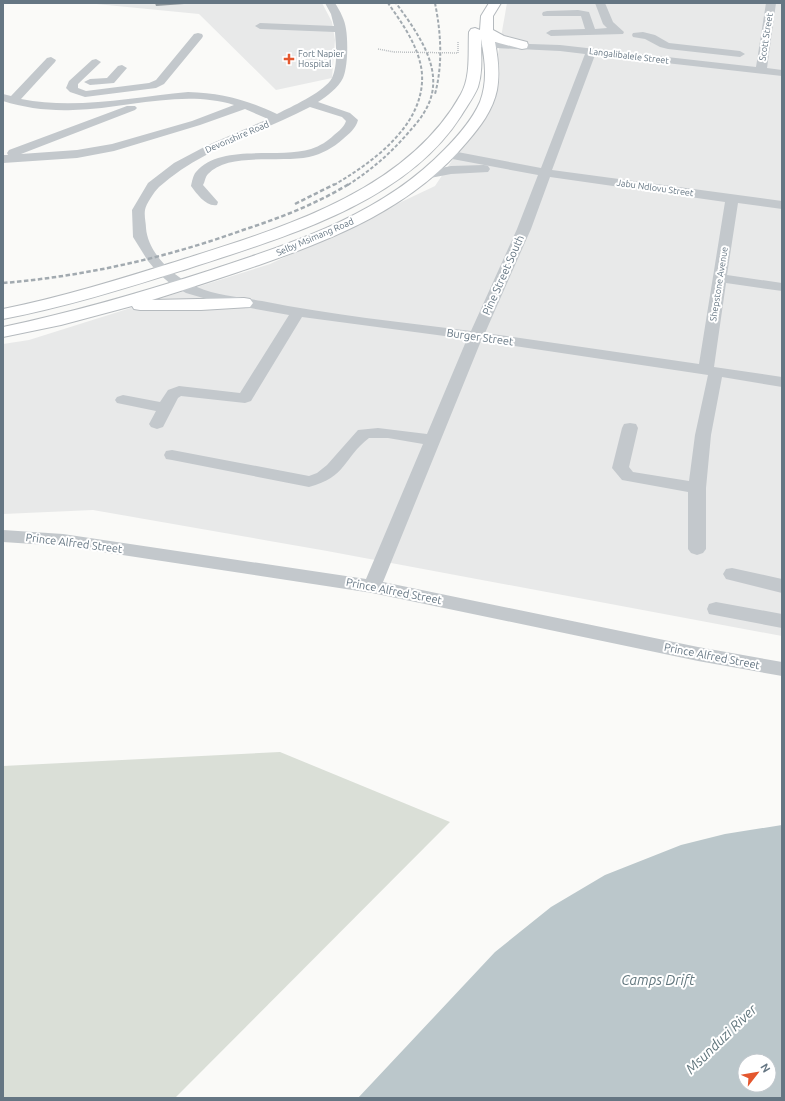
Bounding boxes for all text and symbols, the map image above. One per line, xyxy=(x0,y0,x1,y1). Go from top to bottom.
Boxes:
street label: Scott Street xyxy=(757,12,775,62)
street label: Langalibalele Street xyxy=(588,46,670,66)
place label: Fort Napier Hospital xyxy=(298,49,344,69)
marker: Fort Napier Hospital xyxy=(283,53,295,65)
street label: Devonshire Road xyxy=(204,119,270,155)
street label: Jabu Ndlovu Street xyxy=(616,178,695,198)
street label: Selby Msimang Road xyxy=(275,216,355,258)
street label: Pine Street South xyxy=(480,233,526,317)
street label: Shepstone Avenue xyxy=(708,246,730,322)
street label: Burger Street xyxy=(446,326,515,348)
street label: Prince Alfred Street xyxy=(25,531,124,555)
street label: Prince Alfred Street xyxy=(345,576,444,606)
street label: Prince Alfred Street xyxy=(663,641,762,671)
water label: Camps Drift xyxy=(621,972,695,988)
water label: Msunduzi River xyxy=(682,1001,760,1077)
north arrow xyxy=(737,1053,777,1093)
text: N xyxy=(758,1061,773,1074)

